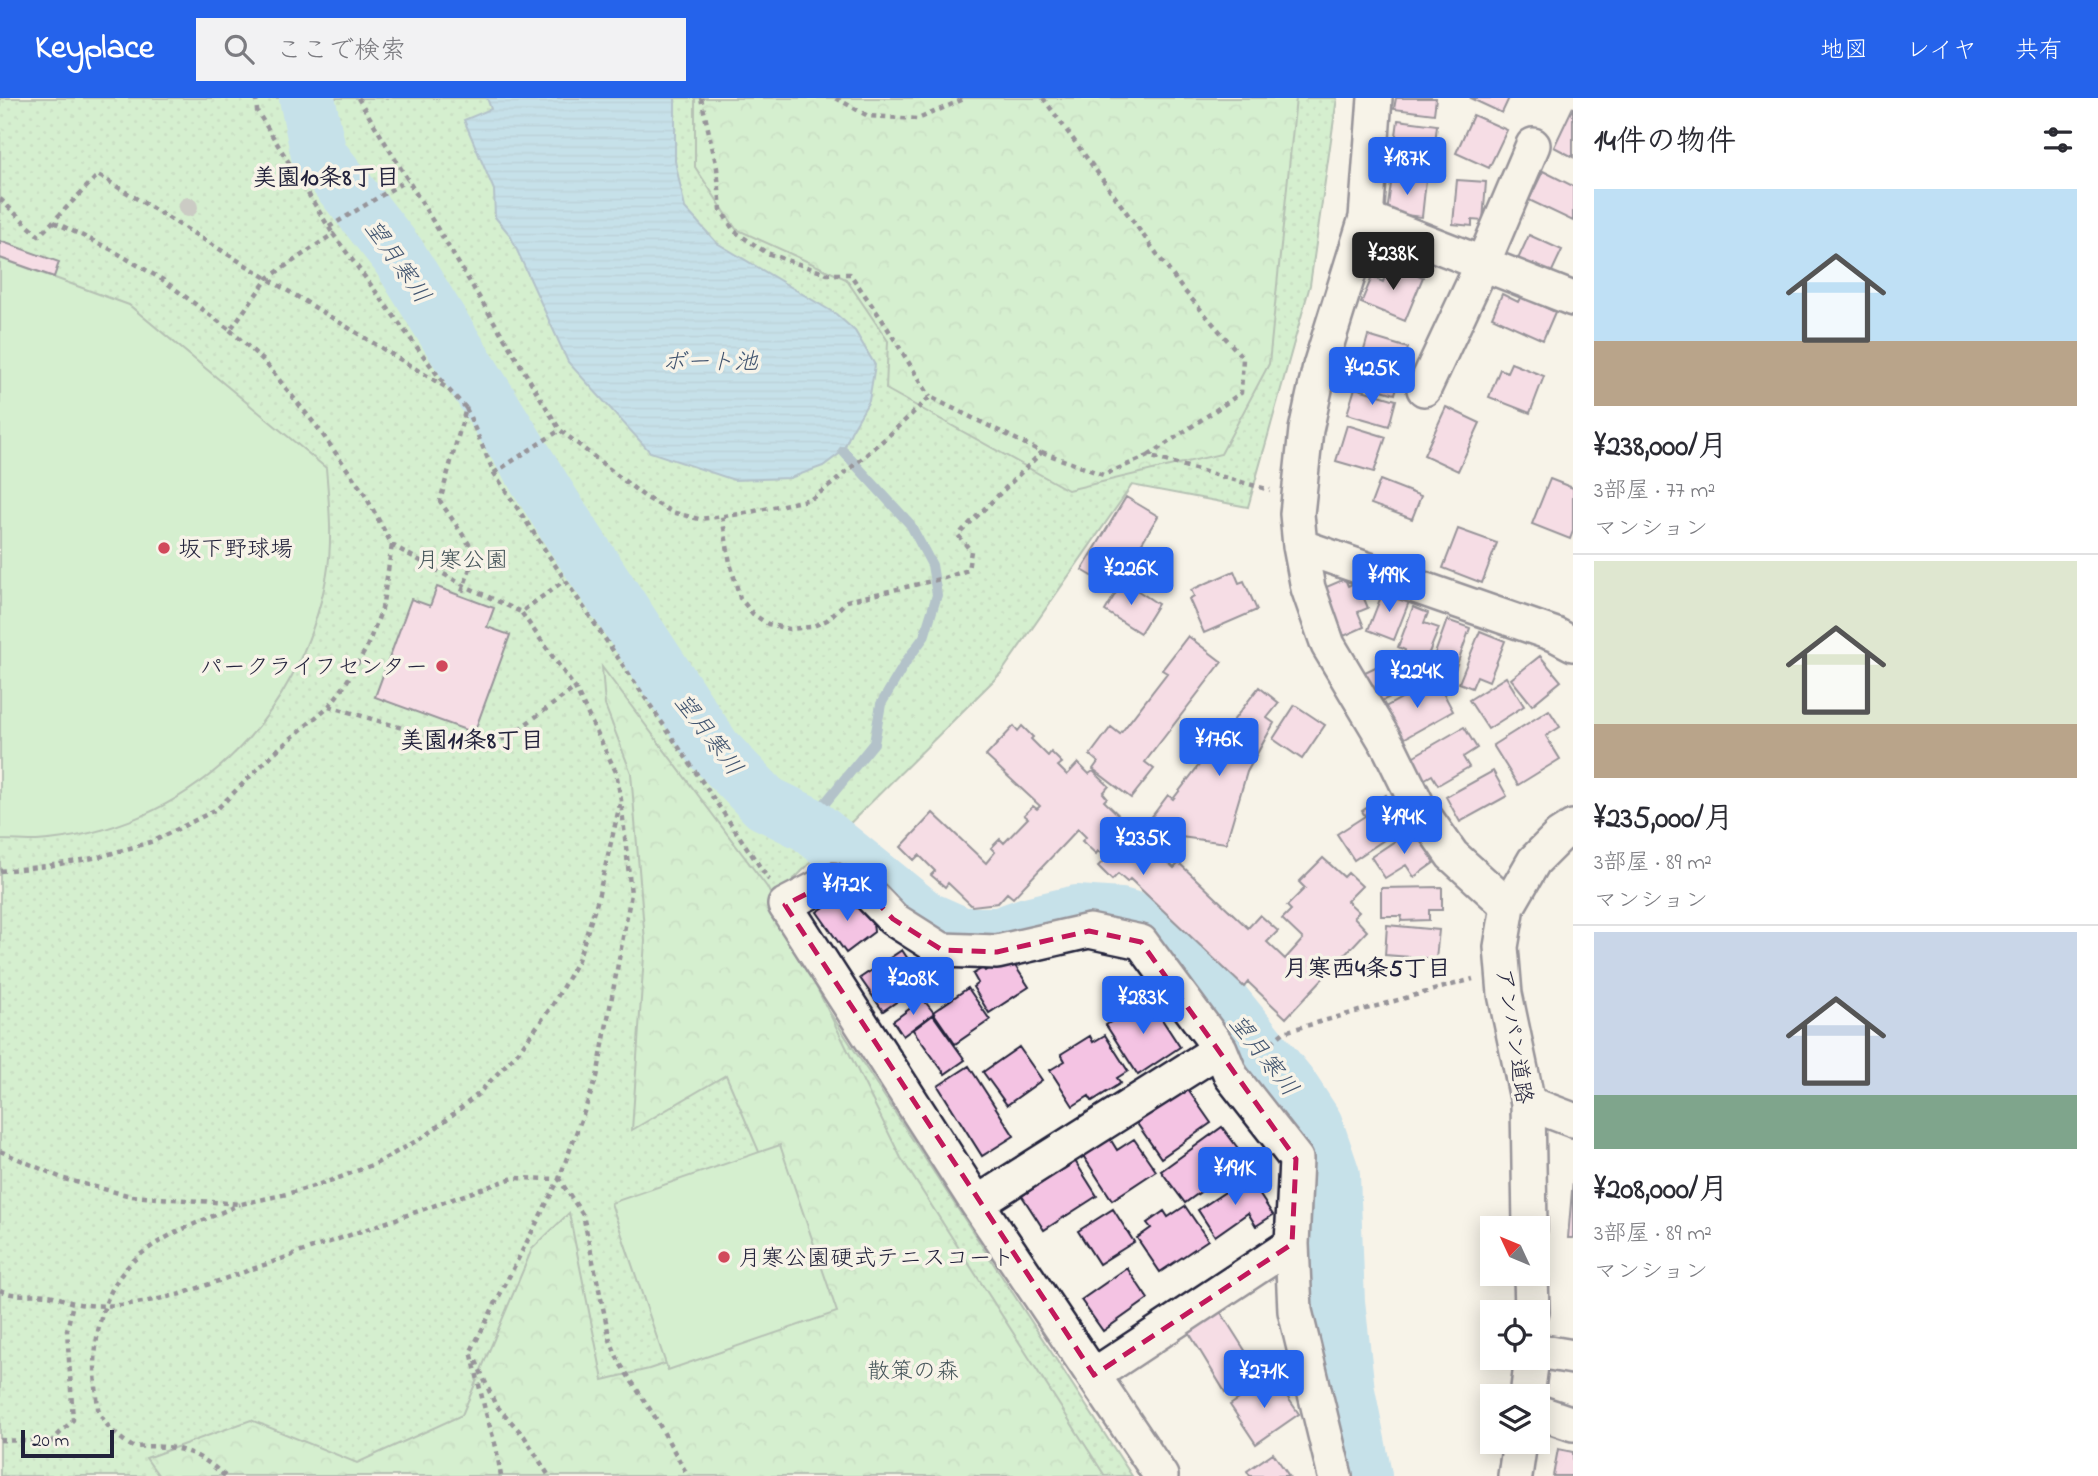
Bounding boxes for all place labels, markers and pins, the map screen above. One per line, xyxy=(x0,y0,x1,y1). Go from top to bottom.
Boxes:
pin: ¥187K xyxy=(1358,138,1456,197)
pin: ¥238K xyxy=(1344,232,1442,292)
pin: ¥425K xyxy=(1323,348,1421,407)
place label: 坂下野球場 xyxy=(178,534,293,567)
marker: 坂下野球場 xyxy=(156,540,172,556)
pin: ¥226K xyxy=(1082,547,1180,607)
pin: ¥199K xyxy=(1340,554,1438,614)
pin: ¥224K xyxy=(1368,650,1466,710)
place label: パークライフセンター xyxy=(200,652,428,685)
marker: パークライフセンター xyxy=(434,658,450,674)
pin: ¥176K xyxy=(1170,718,1268,778)
pin: ¥194K xyxy=(1355,796,1453,856)
pin: ¥235K xyxy=(1094,818,1192,877)
pin: ¥172K xyxy=(798,864,896,923)
pin: ¥208K xyxy=(864,958,962,1017)
pin: ¥283K xyxy=(1094,976,1192,1036)
pin: ¥191K xyxy=(1186,1148,1284,1207)
place label: 月寒公園硬式テニスコート xyxy=(738,1243,1014,1276)
marker: 月寒公園硬式テニスコート xyxy=(716,1249,732,1265)
pin: ¥271K xyxy=(1215,1350,1313,1410)

